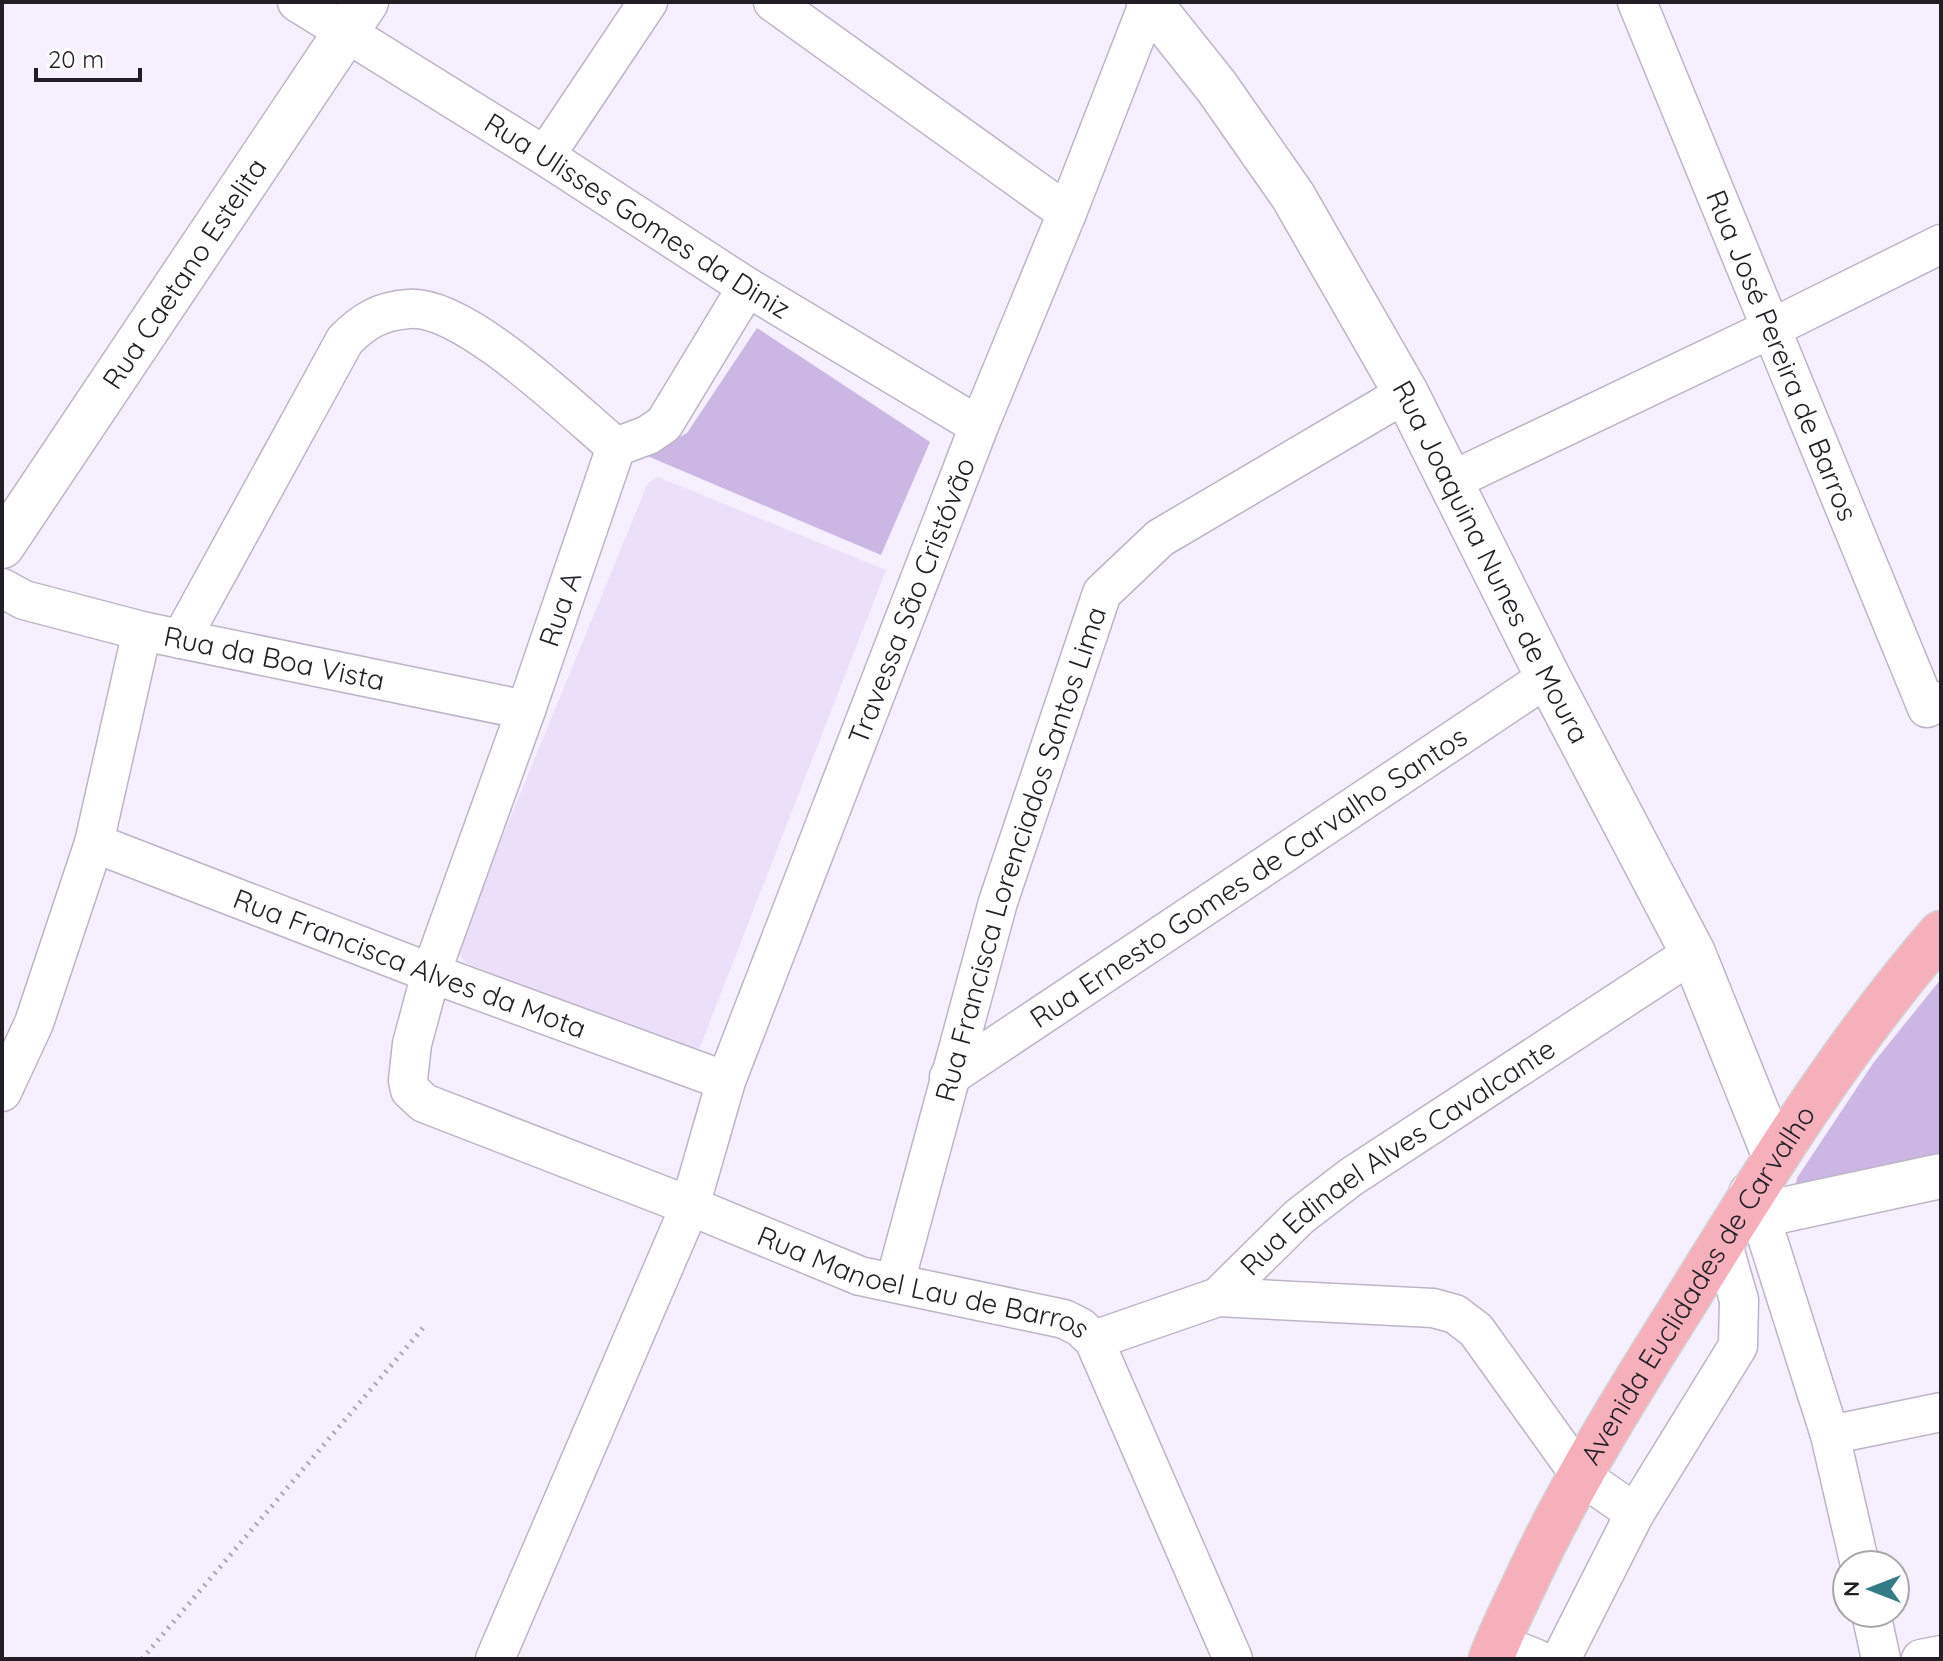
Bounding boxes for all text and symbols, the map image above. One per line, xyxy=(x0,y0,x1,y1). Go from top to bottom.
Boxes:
scale bar xyxy=(36,32,140,82)
text: 20 m xyxy=(48,44,104,74)
street label: Rua Ulisses Gomes da Diniz xyxy=(478,105,797,326)
street label: Rua Caetano Estelita xyxy=(94,151,274,395)
street label: Rua José Pereira de Barros xyxy=(1699,184,1866,526)
street label: Rua Joaquina Nunes de Moura xyxy=(1385,374,1598,749)
street label: Travessa São Cristóvão xyxy=(840,452,982,749)
street label: Rua A xyxy=(530,567,589,651)
street label: Rua Francisca Lorenciados Santos Lima xyxy=(927,602,1113,1105)
street label: Rua da Boa Vista xyxy=(161,618,388,697)
street label: Rua Ernesto Gomes de Carvalho Santos xyxy=(1023,718,1473,1035)
street label: Rua Francisca Alves da Mota xyxy=(229,880,591,1045)
street label: Rua Edinael Alves Cavalcante xyxy=(1232,1030,1561,1282)
street label: Avenida Euclidades de Carvalho xyxy=(1572,1098,1822,1470)
street label: Rua Manoel Lau de Barros xyxy=(752,1218,1098,1345)
north arrow xyxy=(1831,1549,1911,1629)
text: N xyxy=(1837,1581,1865,1597)

